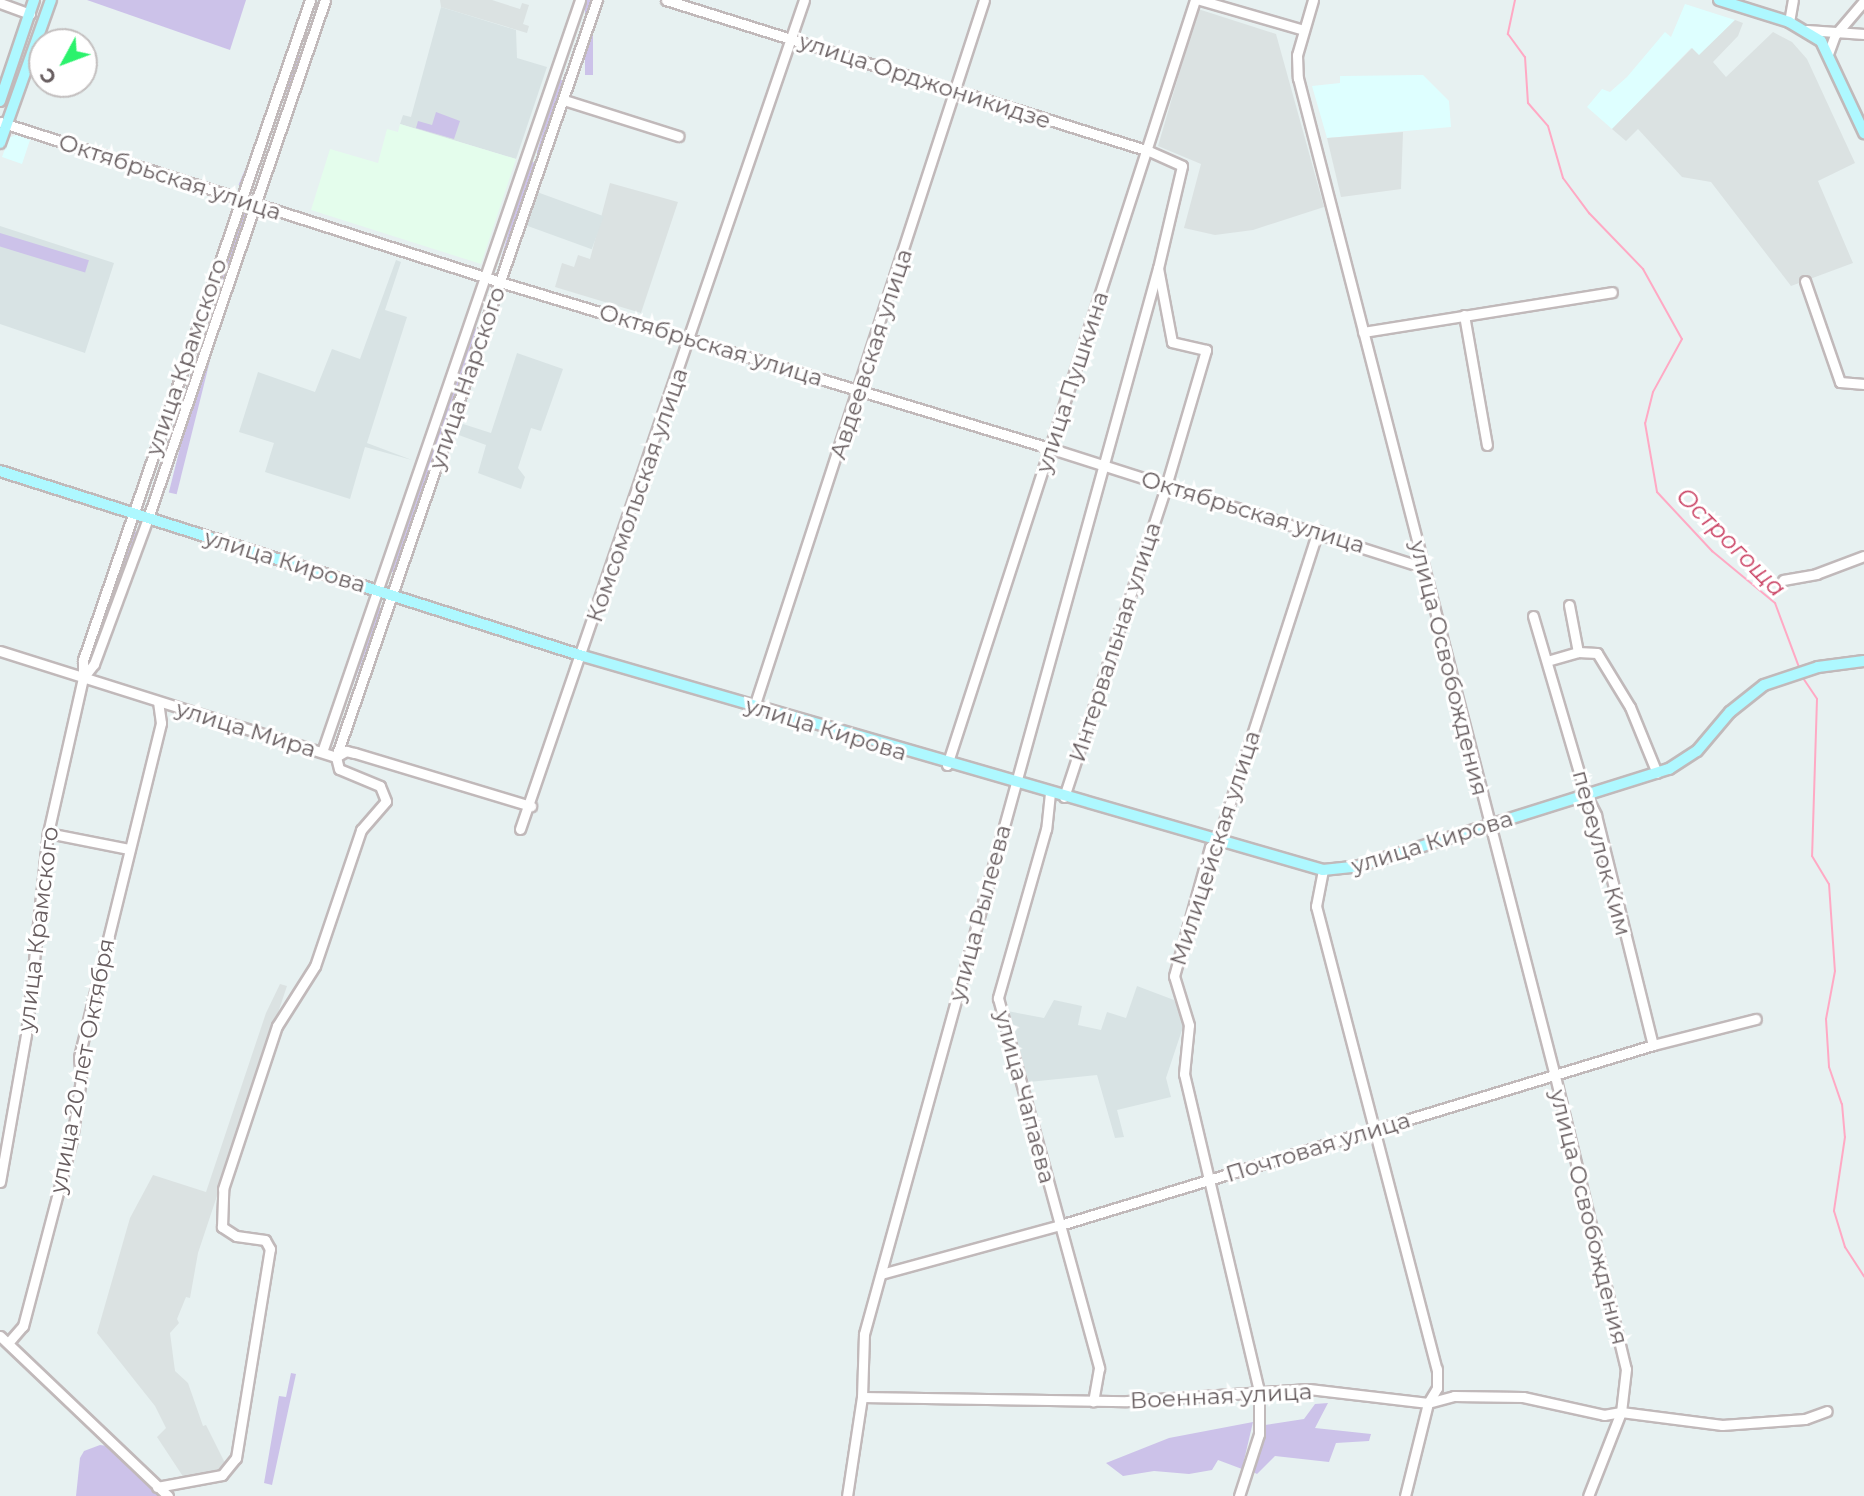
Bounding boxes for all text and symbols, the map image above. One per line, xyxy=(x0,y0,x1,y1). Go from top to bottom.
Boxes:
street label: улица Орджоникидзе xyxy=(796,27,1054,135)
north arrow xyxy=(28,28,98,98)
text: С xyxy=(35,63,61,89)
street label: Октябрьская улица xyxy=(55,128,285,226)
street label: Авдеевская улица xyxy=(824,245,918,463)
street label: улица Крамского xyxy=(139,255,233,459)
street label: улица Нарского xyxy=(423,283,511,473)
street label: улица Пушкина xyxy=(1030,288,1114,476)
street label: Октябрьская улица xyxy=(596,298,826,392)
street label: Комсомольская улица xyxy=(580,364,694,626)
street label: Октябрьская улица xyxy=(1138,465,1368,559)
water label: Острогоща xyxy=(1670,481,1792,603)
street label: Интервальная улица xyxy=(1063,519,1167,765)
street label: улица Кирова xyxy=(201,523,369,599)
street label: улица Освобождения xyxy=(1404,538,1494,798)
street label: улица Кирова xyxy=(742,691,910,767)
street label: улица Мира xyxy=(173,695,319,763)
street label: Милицейская улица xyxy=(1164,727,1266,969)
street label: переулок Ким xyxy=(1567,767,1637,939)
street label: улица Кирова xyxy=(1348,804,1516,880)
street label: улица Рылеева xyxy=(943,822,1017,1004)
street label: улица Крамского xyxy=(12,825,64,1033)
street label: улица 20 лет Октября xyxy=(44,936,120,1196)
street label: улица Чапаева xyxy=(989,1007,1061,1187)
street label: улица Освобождения xyxy=(1544,1087,1634,1347)
street label: Почтовая улица xyxy=(1222,1106,1414,1188)
street label: Военная улица xyxy=(1129,1377,1313,1415)

